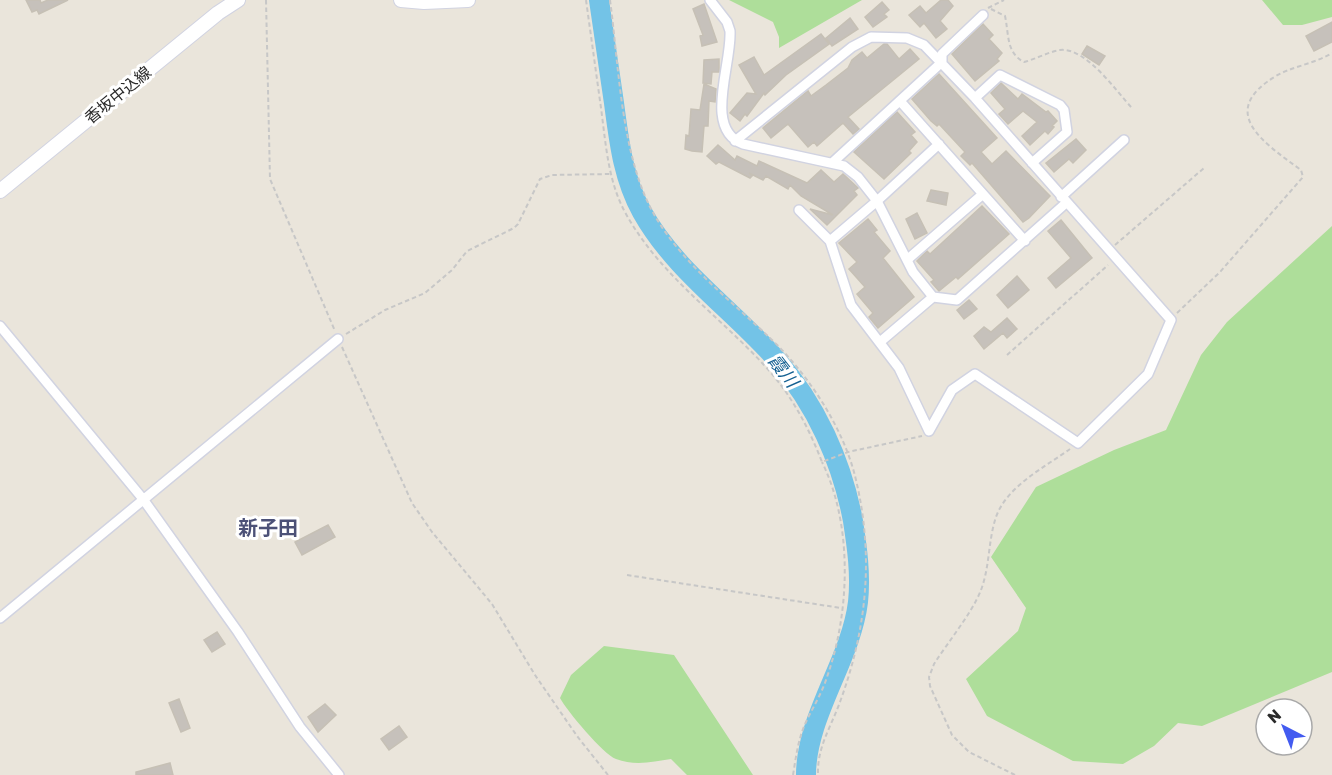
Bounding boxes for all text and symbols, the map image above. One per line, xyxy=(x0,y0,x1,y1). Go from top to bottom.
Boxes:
street label: 香坂中込線 xyxy=(81,62,155,128)
water label: 霞川 xyxy=(763,350,804,394)
district label: 新子田 xyxy=(238,516,298,540)
north arrow xyxy=(1254,697,1314,757)
text: N xyxy=(1264,705,1285,727)

